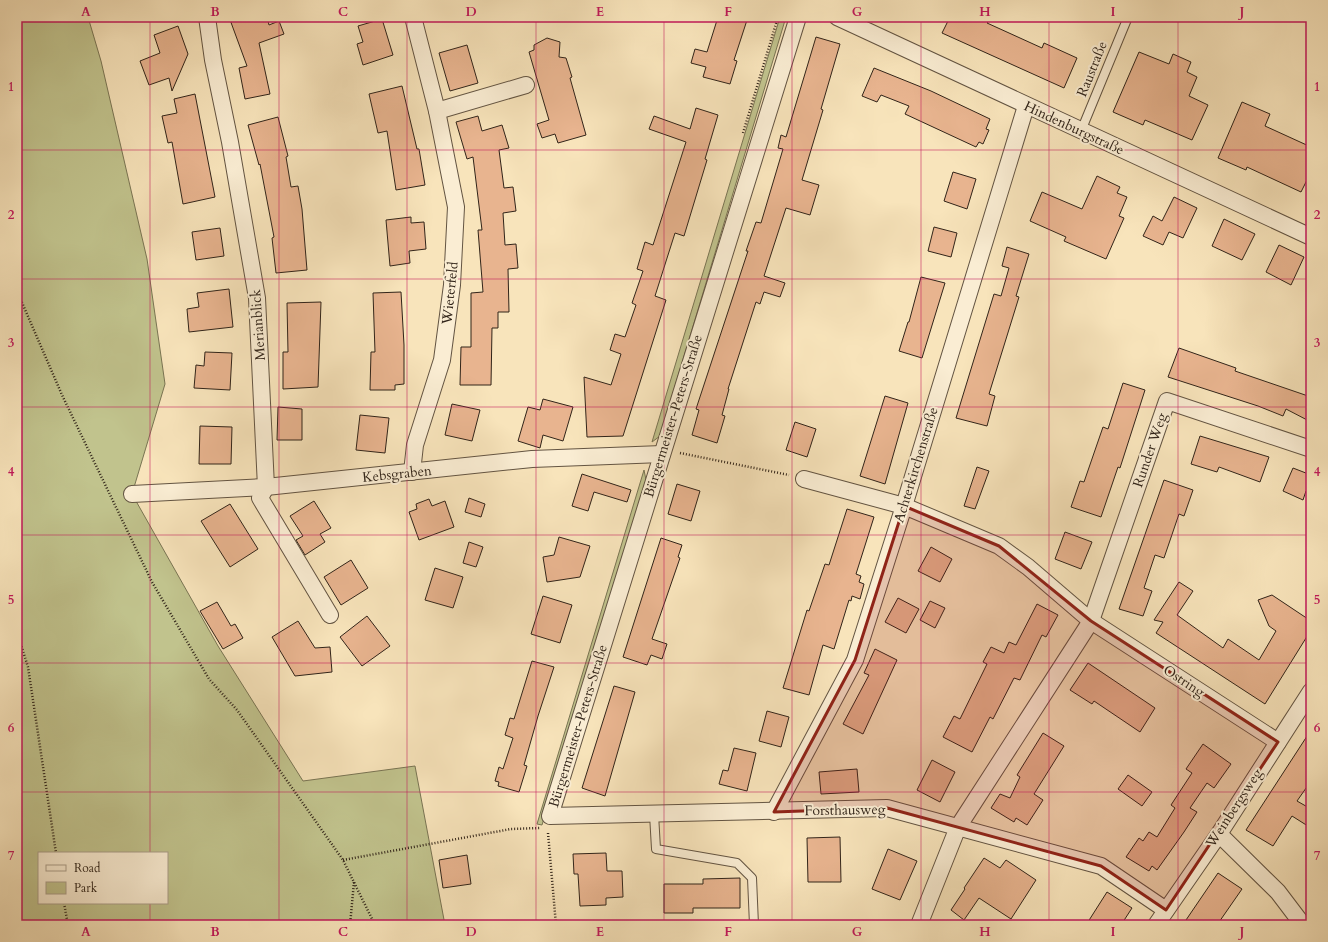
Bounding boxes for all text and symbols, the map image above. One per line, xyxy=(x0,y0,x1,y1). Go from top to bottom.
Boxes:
text: A xyxy=(81,3,91,21)
text: B xyxy=(210,3,220,21)
text: C xyxy=(338,3,348,21)
text: D xyxy=(465,3,477,21)
text: E xyxy=(596,3,604,21)
text: F xyxy=(724,3,732,21)
text: G xyxy=(852,3,863,21)
text: H xyxy=(979,3,991,21)
text: I xyxy=(1110,3,1116,21)
text: J xyxy=(1238,3,1245,21)
street label: Raustraße xyxy=(1072,38,1112,100)
text: 1 xyxy=(8,78,14,96)
text: 1 xyxy=(1314,78,1320,96)
street label: Hindenburgstraße xyxy=(1021,96,1127,160)
text: 2 xyxy=(8,206,15,224)
text: 2 xyxy=(1314,206,1321,224)
street label: Wieterfeld xyxy=(437,260,463,326)
street label: Merianblick xyxy=(246,288,270,361)
street label: Bürgermeister-Peters-Straße xyxy=(639,332,707,500)
text: 3 xyxy=(8,334,15,352)
text: 3 xyxy=(1314,334,1321,352)
street label: Achterkirchenstraße xyxy=(889,405,943,525)
street label: Runder Weg xyxy=(1128,410,1172,490)
street label: Kebsgraben xyxy=(361,461,433,487)
text: 4 xyxy=(8,463,15,481)
text: 4 xyxy=(1314,463,1321,481)
text: 5 xyxy=(8,591,14,609)
text: 5 xyxy=(1314,591,1320,609)
street label: Bürgermeister-Peters-Straße xyxy=(544,642,612,810)
street label: Ostring xyxy=(1160,660,1209,702)
text: 6 xyxy=(8,719,15,737)
text: 6 xyxy=(1314,719,1321,737)
street label: Weinbergsweg xyxy=(1201,765,1267,852)
street label: Forsthausweg xyxy=(804,800,886,820)
text: 7 xyxy=(8,847,15,865)
text: 7 xyxy=(1314,847,1321,865)
legend xyxy=(38,852,168,904)
text: Road xyxy=(74,860,101,876)
text: Park xyxy=(74,880,98,896)
text: A xyxy=(81,923,91,941)
text: B xyxy=(210,923,220,941)
text: C xyxy=(338,923,348,941)
text: D xyxy=(465,923,477,941)
text: E xyxy=(596,923,604,941)
text: F xyxy=(724,923,732,941)
text: G xyxy=(852,923,863,941)
text: H xyxy=(979,923,991,941)
text: I xyxy=(1110,923,1116,941)
text: J xyxy=(1238,923,1245,941)

